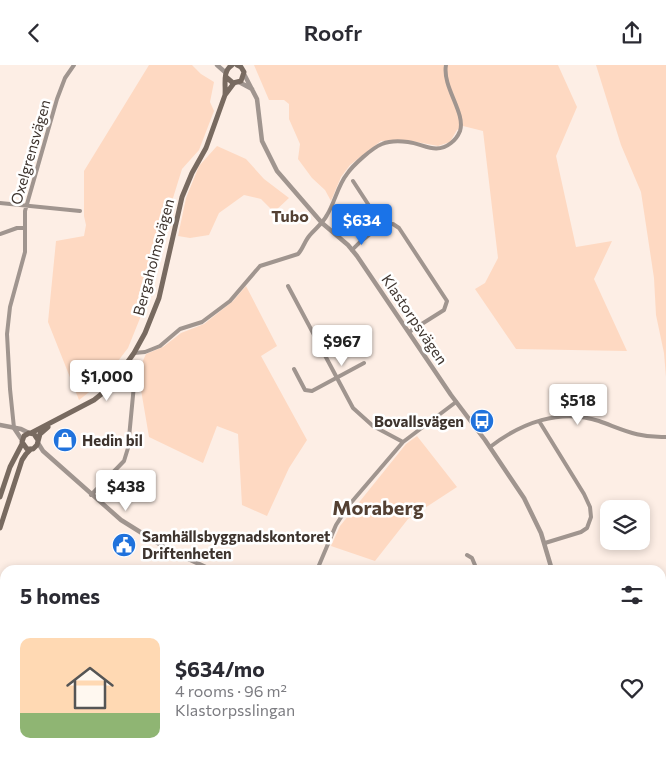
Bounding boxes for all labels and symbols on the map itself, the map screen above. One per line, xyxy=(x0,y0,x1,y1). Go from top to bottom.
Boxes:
street label: Oxelgrensvägen xyxy=(6,97,54,207)
street label: Bergaholmsvägen xyxy=(129,197,177,317)
pin: $634 xyxy=(332,203,392,246)
district label: Tubo xyxy=(271,206,309,225)
street label: Klastorpsvägen xyxy=(378,271,452,367)
pin: $967 xyxy=(312,325,372,367)
pin: $1,000 xyxy=(66,359,148,402)
pin: $518 xyxy=(548,383,608,426)
bus stop icon: Bovallsvägen xyxy=(469,408,495,434)
place label: Bovallsvägen xyxy=(374,412,464,430)
shop icon: Hedin bil xyxy=(52,427,78,453)
place label: Hedin bil xyxy=(82,431,143,449)
pin: $438 xyxy=(96,469,156,512)
district label: Moraberg xyxy=(332,495,424,519)
place label: Samhällsbyggnadskontoret Driftenheten xyxy=(142,527,330,562)
public building icon: Samhällsbyggnadskontoret Driftenheten xyxy=(111,532,137,558)

